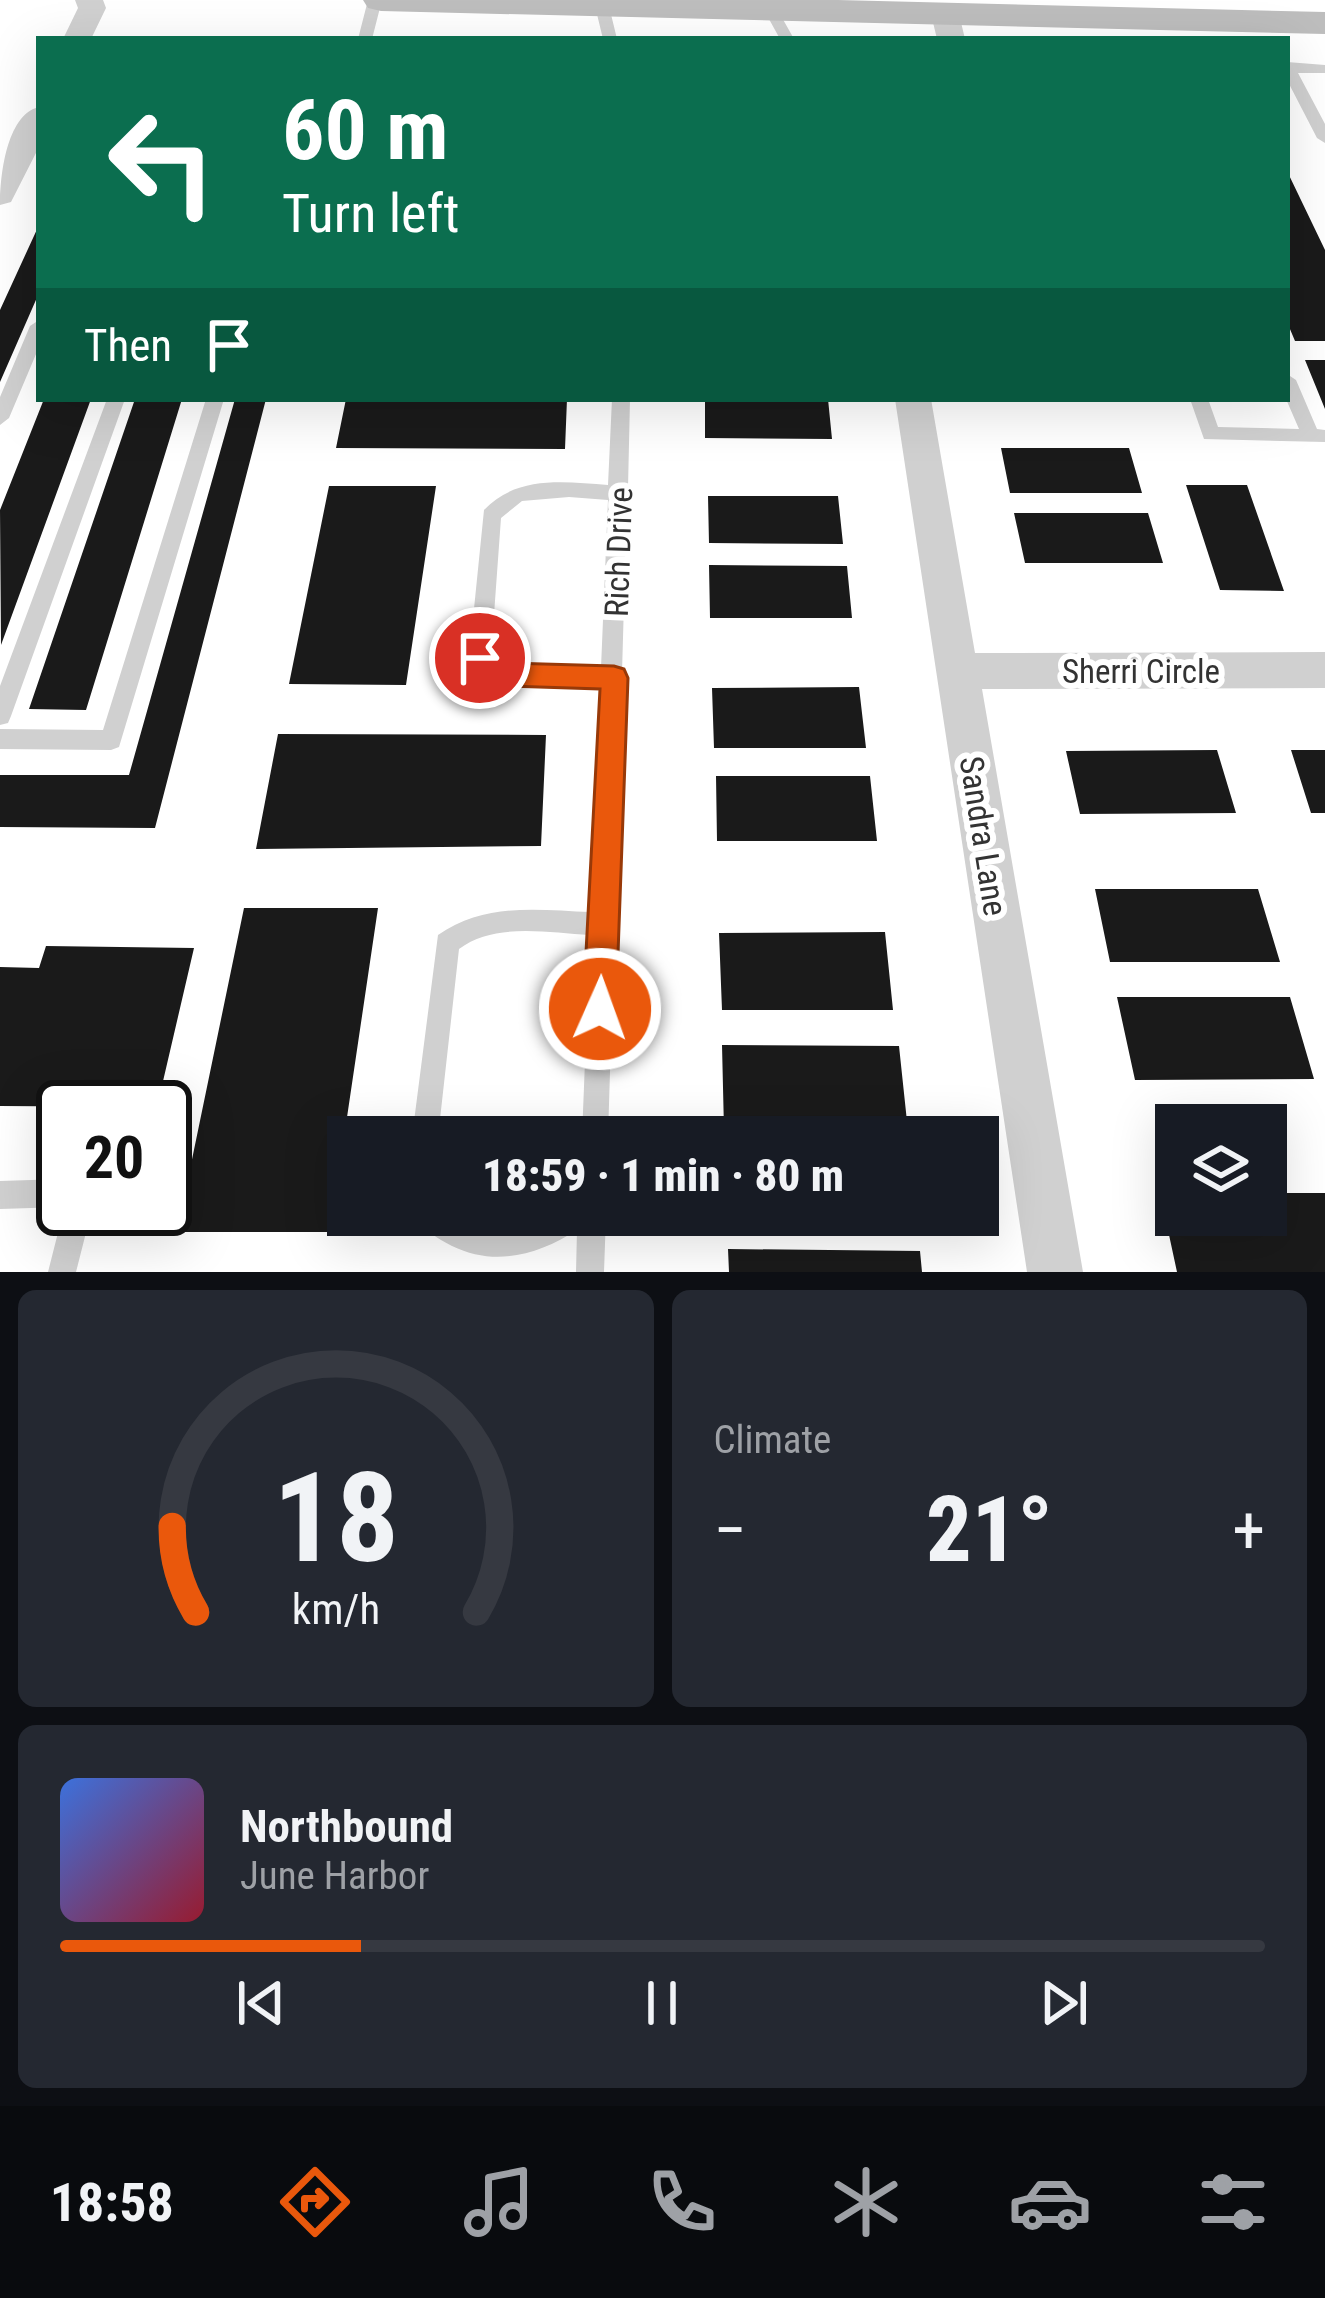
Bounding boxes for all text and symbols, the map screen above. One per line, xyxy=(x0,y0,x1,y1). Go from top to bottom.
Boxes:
text: 60 m xyxy=(282,81,449,180)
icon: left xyxy=(84,84,240,240)
text: Turn left xyxy=(282,182,459,245)
icon: arrive xyxy=(196,312,262,378)
text: Then xyxy=(84,319,172,372)
street label: Rich Drive xyxy=(597,487,640,618)
pin xyxy=(429,607,531,709)
icon: arrive xyxy=(447,625,513,691)
street label: Sherri Circle xyxy=(1062,652,1220,691)
street label: Sandra Lane xyxy=(952,754,1015,919)
position arrow xyxy=(537,946,663,1072)
speed limit sign: 20 xyxy=(36,1080,192,1236)
map controls xyxy=(1155,1104,1287,1236)
button: layers xyxy=(1155,1104,1287,1236)
text: 18:59 · 1 min · 80 m xyxy=(482,1149,844,1202)
text: Climate xyxy=(714,1417,831,1463)
text: 18 xyxy=(273,1445,399,1591)
text: 21° xyxy=(926,1478,1053,1583)
text: − xyxy=(714,1492,747,1569)
text: + xyxy=(1232,1492,1265,1569)
text: km/h xyxy=(292,1583,380,1633)
text: Northbound xyxy=(240,1800,453,1853)
text: June Harbor xyxy=(240,1853,429,1899)
icon: previous xyxy=(228,1970,294,2036)
icon: pause xyxy=(629,1970,695,2036)
icon: next xyxy=(1031,1970,1097,2036)
icon: directions xyxy=(273,2160,357,2244)
icon: music xyxy=(457,2160,541,2244)
icon: phone xyxy=(640,2160,724,2244)
icon: climate xyxy=(824,2160,908,2244)
icon: car xyxy=(1008,2160,1092,2244)
icon: filters xyxy=(1191,2160,1275,2244)
text: 18:58 xyxy=(50,2171,174,2234)

